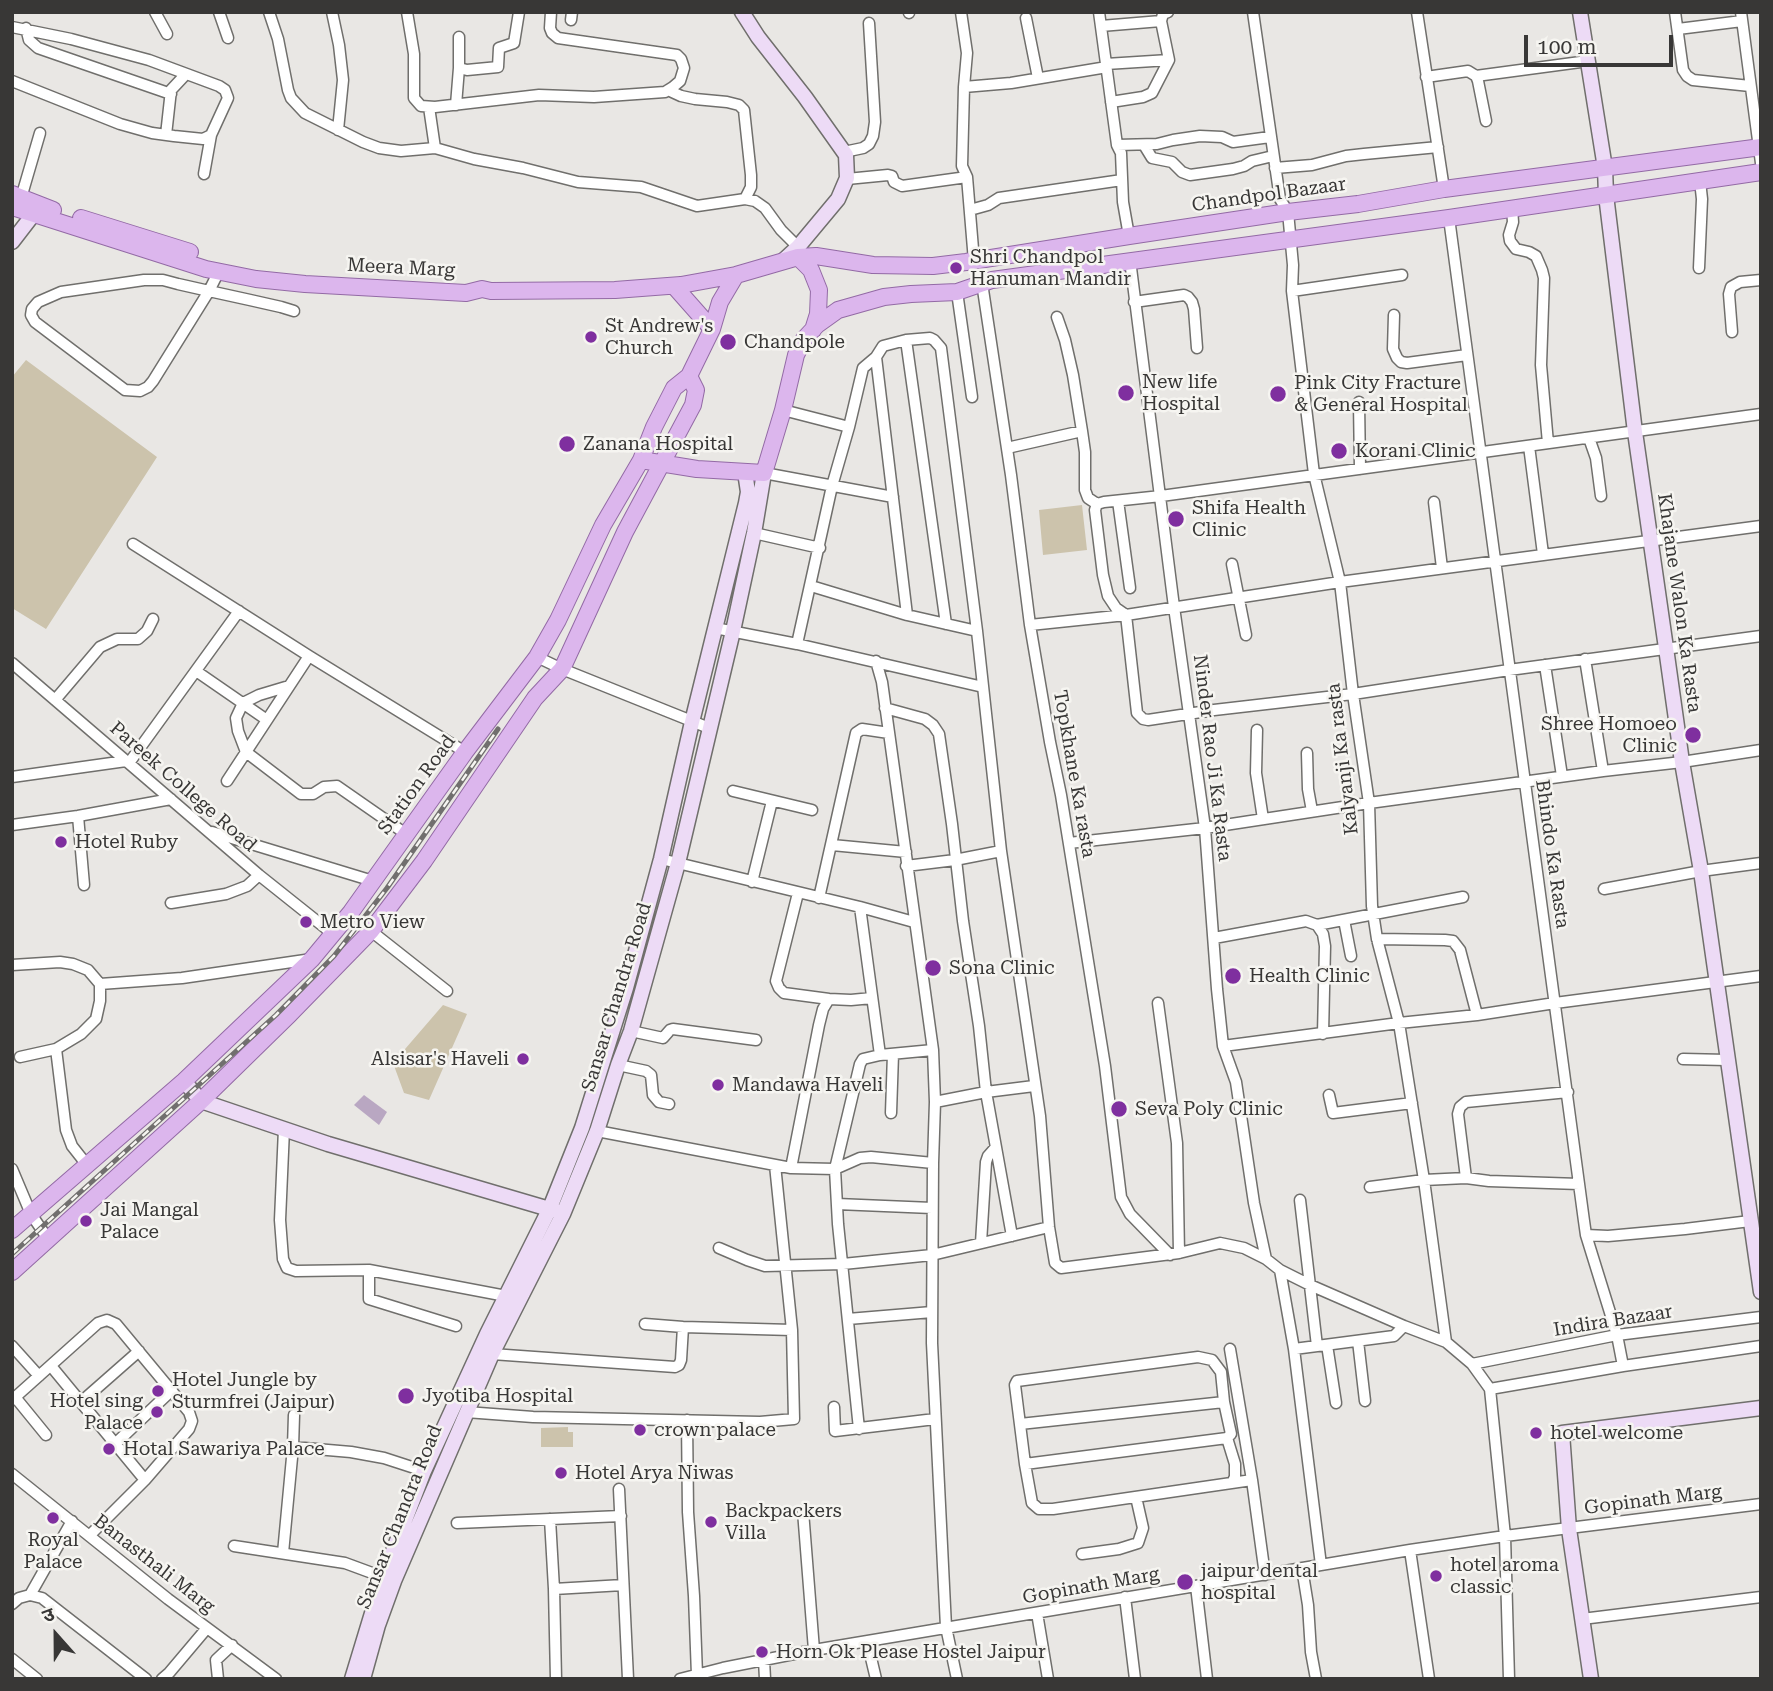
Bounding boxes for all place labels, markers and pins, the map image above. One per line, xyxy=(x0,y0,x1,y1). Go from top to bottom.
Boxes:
place label: Shri Chandpol Hanuman Mandir xyxy=(970,246,1131,290)
marker: Shri Chandpol Hanuman Mandir xyxy=(948,260,964,276)
place label: St Andrew's Church xyxy=(605,315,713,359)
marker: St Andrew's Church xyxy=(583,329,599,345)
place label: Chandpole xyxy=(744,331,845,353)
marker: Chandpole xyxy=(718,332,738,352)
place label: New life Hospital xyxy=(1142,371,1220,415)
place label: Pink City Fracture & General Hospital xyxy=(1294,372,1468,416)
marker: New life Hospital xyxy=(1116,383,1136,403)
marker: Pink City Fracture & General Hospital xyxy=(1268,384,1288,404)
place label: Zanana Hospital xyxy=(583,433,733,455)
marker: Zanana Hospital xyxy=(557,434,577,454)
place label: Korani Clinic xyxy=(1355,440,1476,462)
marker: Korani Clinic xyxy=(1329,441,1349,461)
place label: Shifa Health Clinic xyxy=(1192,497,1306,541)
marker: Shifa Health Clinic xyxy=(1166,509,1186,529)
place label: Shree Homoeo Clinic xyxy=(1541,713,1677,757)
marker: Shree Homoeo Clinic xyxy=(1683,725,1703,745)
place label: Hotel Ruby xyxy=(75,831,178,853)
marker: Hotel Ruby xyxy=(53,834,69,850)
place label: Metro View xyxy=(320,911,425,933)
marker: Metro View xyxy=(298,914,314,930)
place label: Sona Clinic xyxy=(949,957,1055,979)
marker: Sona Clinic xyxy=(923,958,943,978)
place label: Health Clinic xyxy=(1249,965,1370,987)
marker: Health Clinic xyxy=(1223,966,1243,986)
place label: Alsisar's Haveli xyxy=(371,1048,509,1070)
marker: Alsisar's Haveli xyxy=(515,1051,531,1067)
place label: Mandawa Haveli xyxy=(732,1074,883,1096)
marker: Mandawa Haveli xyxy=(710,1077,726,1093)
place label: Seva Poly Clinic xyxy=(1135,1098,1283,1120)
marker: Seva Poly Clinic xyxy=(1109,1099,1129,1119)
place label: Jai Mangal Palace xyxy=(100,1199,199,1243)
marker: Jai Mangal Palace xyxy=(78,1213,94,1229)
place label: Hotel Jungle by Sturmfrei (Jaipur) xyxy=(172,1369,335,1413)
marker: Hotel Jungle by Sturmfrei (Jaipur) xyxy=(150,1383,166,1399)
place label: Jyotiba Hospital xyxy=(422,1385,573,1407)
marker: Jyotiba Hospital xyxy=(396,1386,416,1406)
place label: Hotel sing Palace xyxy=(50,1390,143,1434)
marker: Hotel sing Palace xyxy=(149,1404,165,1420)
place label: crown palace xyxy=(654,1419,776,1441)
marker: crown palace xyxy=(632,1422,648,1438)
place label: hotel welcome xyxy=(1550,1422,1683,1444)
marker: hotel welcome xyxy=(1528,1425,1544,1441)
place label: Hotal Sawariya Palace xyxy=(123,1438,325,1460)
marker: Hotal Sawariya Palace xyxy=(101,1441,117,1457)
place label: Hotel Arya Niwas xyxy=(575,1462,734,1484)
marker: Hotel Arya Niwas xyxy=(553,1465,569,1481)
place label: Backpackers Villa xyxy=(725,1500,842,1544)
marker: Royal Palace xyxy=(45,1510,61,1526)
marker: Backpackers Villa xyxy=(703,1514,719,1530)
place label: Royal Palace xyxy=(23,1529,83,1573)
place label: hotel aroma classic xyxy=(1450,1554,1559,1598)
place label: jaipur dental hospital xyxy=(1201,1560,1318,1604)
marker: hotel aroma classic xyxy=(1428,1568,1444,1584)
marker: jaipur dental hospital xyxy=(1175,1572,1195,1592)
place label: Horn Ok Please Hostel Jaipur xyxy=(776,1641,1046,1663)
marker: Horn Ok Please Hostel Jaipur xyxy=(754,1644,770,1660)

